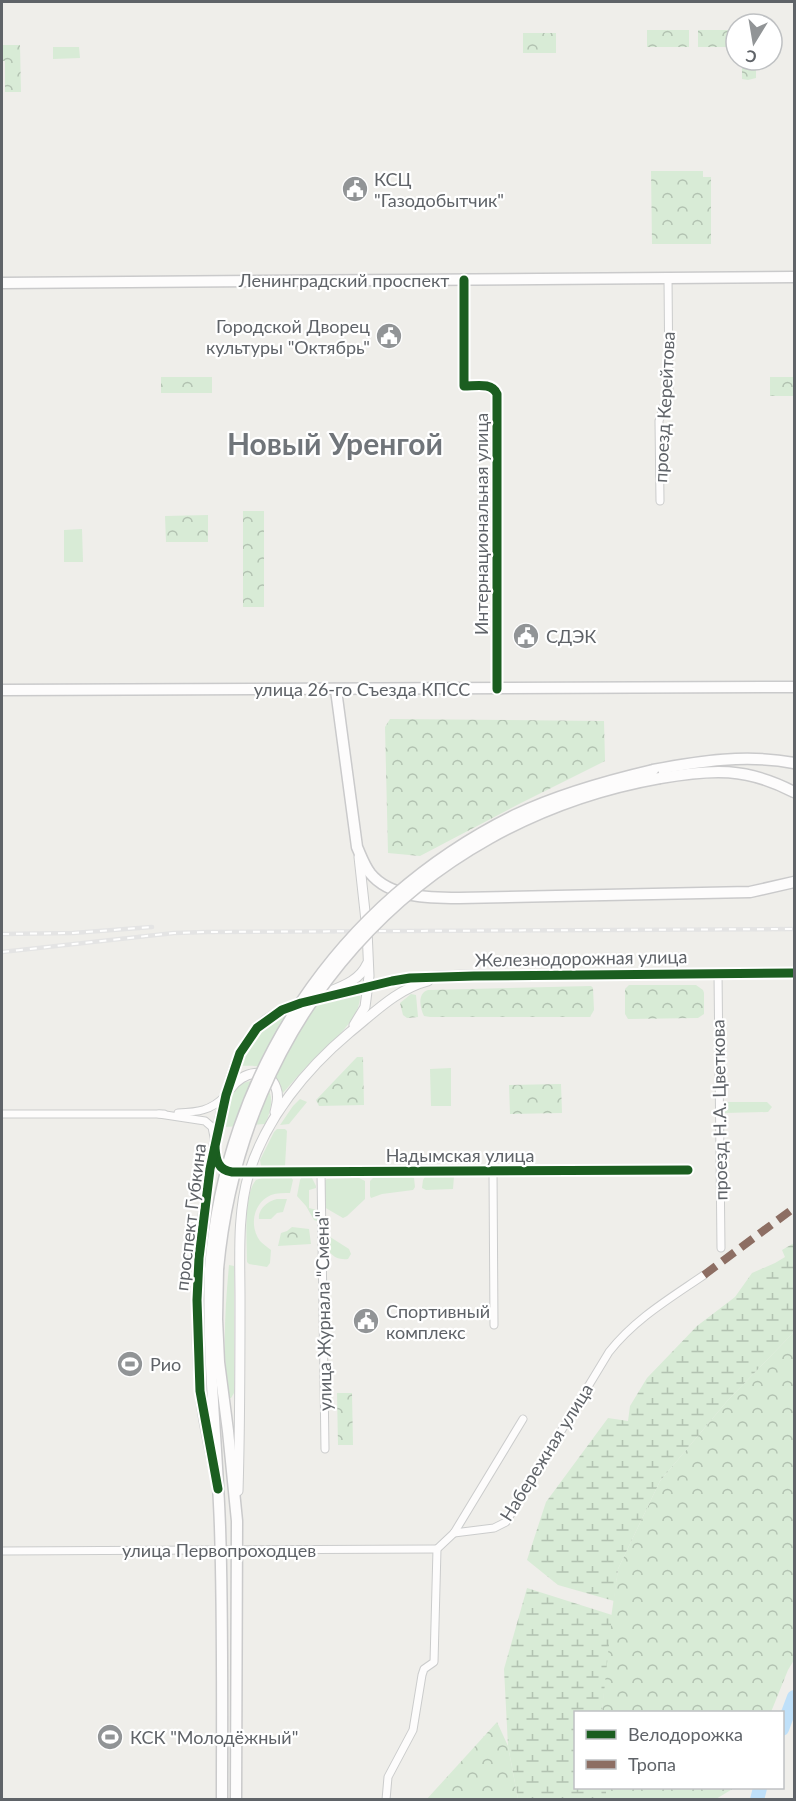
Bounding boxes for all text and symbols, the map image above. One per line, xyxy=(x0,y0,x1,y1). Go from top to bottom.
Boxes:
north arrow xyxy=(724,12,784,72)
text: С xyxy=(744,47,758,68)
place label: КСЦ "Газодобытчик" xyxy=(374,168,504,211)
public building icon: КСЦ "Газодобытчик" xyxy=(340,174,370,204)
street label: Ленинградский проспект xyxy=(238,269,449,291)
place label: Городской Дворец культуры "Октябрь" xyxy=(206,315,370,358)
public building icon: Городской Дворец культуры "Октябрь" xyxy=(374,321,404,351)
street label: проезд Керейтова xyxy=(649,331,679,483)
street label: Интернациональная улица xyxy=(470,413,492,635)
district label: Новый Уренгой xyxy=(227,425,443,461)
public building icon: СДЭК xyxy=(511,621,541,651)
place label: СДЭК xyxy=(546,625,596,647)
street label: улица 26-го Съезда КПСС xyxy=(254,678,470,700)
street label: Железнодорожная улица xyxy=(475,945,687,971)
street label: проезд Н.А. Цветкова xyxy=(706,1019,732,1201)
street label: проспект Губкина xyxy=(170,1142,210,1292)
street label: Надымская улица xyxy=(386,1144,534,1166)
street label: улица Журнала "Смена" xyxy=(310,1211,336,1411)
place label: Спортивный комплекс xyxy=(386,1300,490,1343)
public building icon: Спортивный комплекс xyxy=(351,1306,381,1336)
sports icon: Рио xyxy=(115,1349,145,1379)
place label: Рио xyxy=(150,1353,181,1375)
street label: Набережная улица xyxy=(495,1379,597,1525)
street label: улица Первопроходцев xyxy=(122,1539,316,1561)
legend xyxy=(574,1711,784,1789)
sports icon: КСК "Молодёжный" xyxy=(95,1722,125,1752)
text: Велодорожка xyxy=(628,1723,743,1745)
place label: КСК "Молодёжный" xyxy=(130,1726,298,1748)
text: Тропа xyxy=(628,1753,676,1775)

